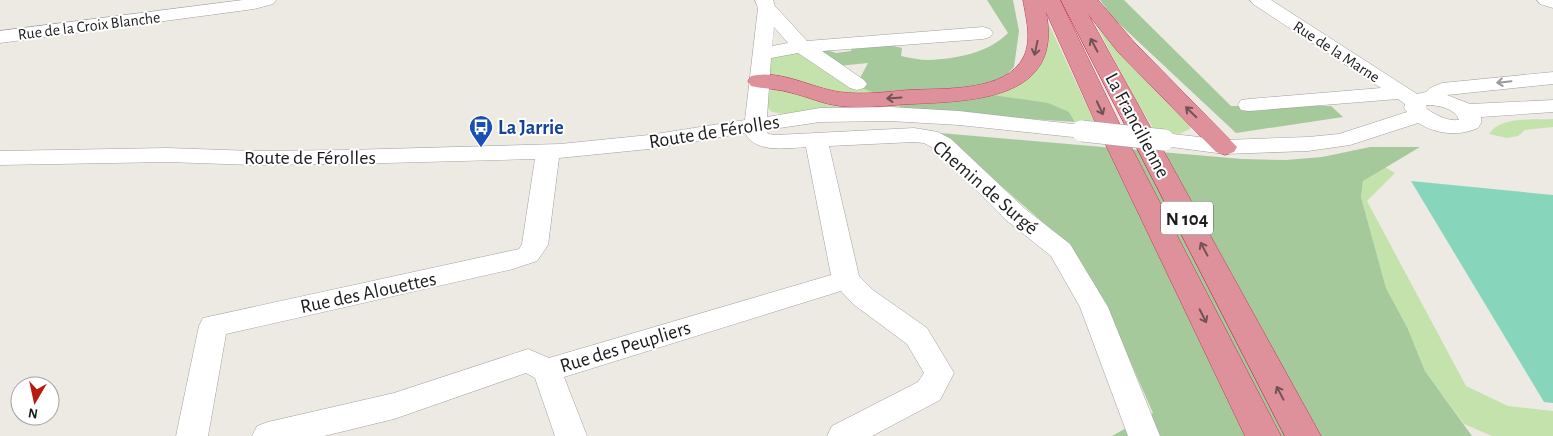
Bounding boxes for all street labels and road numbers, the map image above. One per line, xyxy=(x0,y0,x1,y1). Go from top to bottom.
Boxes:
street label: Rue de la Croix Blanche xyxy=(17,9,161,43)
street label: Rue de la Marne xyxy=(1290,18,1383,86)
street label: La Francilienne xyxy=(1101,70,1173,181)
street label: Route de Férolles xyxy=(647,112,781,152)
street label: Chemin de Surgé xyxy=(929,137,1042,239)
street label: Route de Férolles xyxy=(244,148,376,168)
road number: N 104 xyxy=(1161,202,1213,234)
street label: Rue des Alouettes xyxy=(298,269,438,317)
street label: Rue des Peupliers xyxy=(557,318,693,376)

